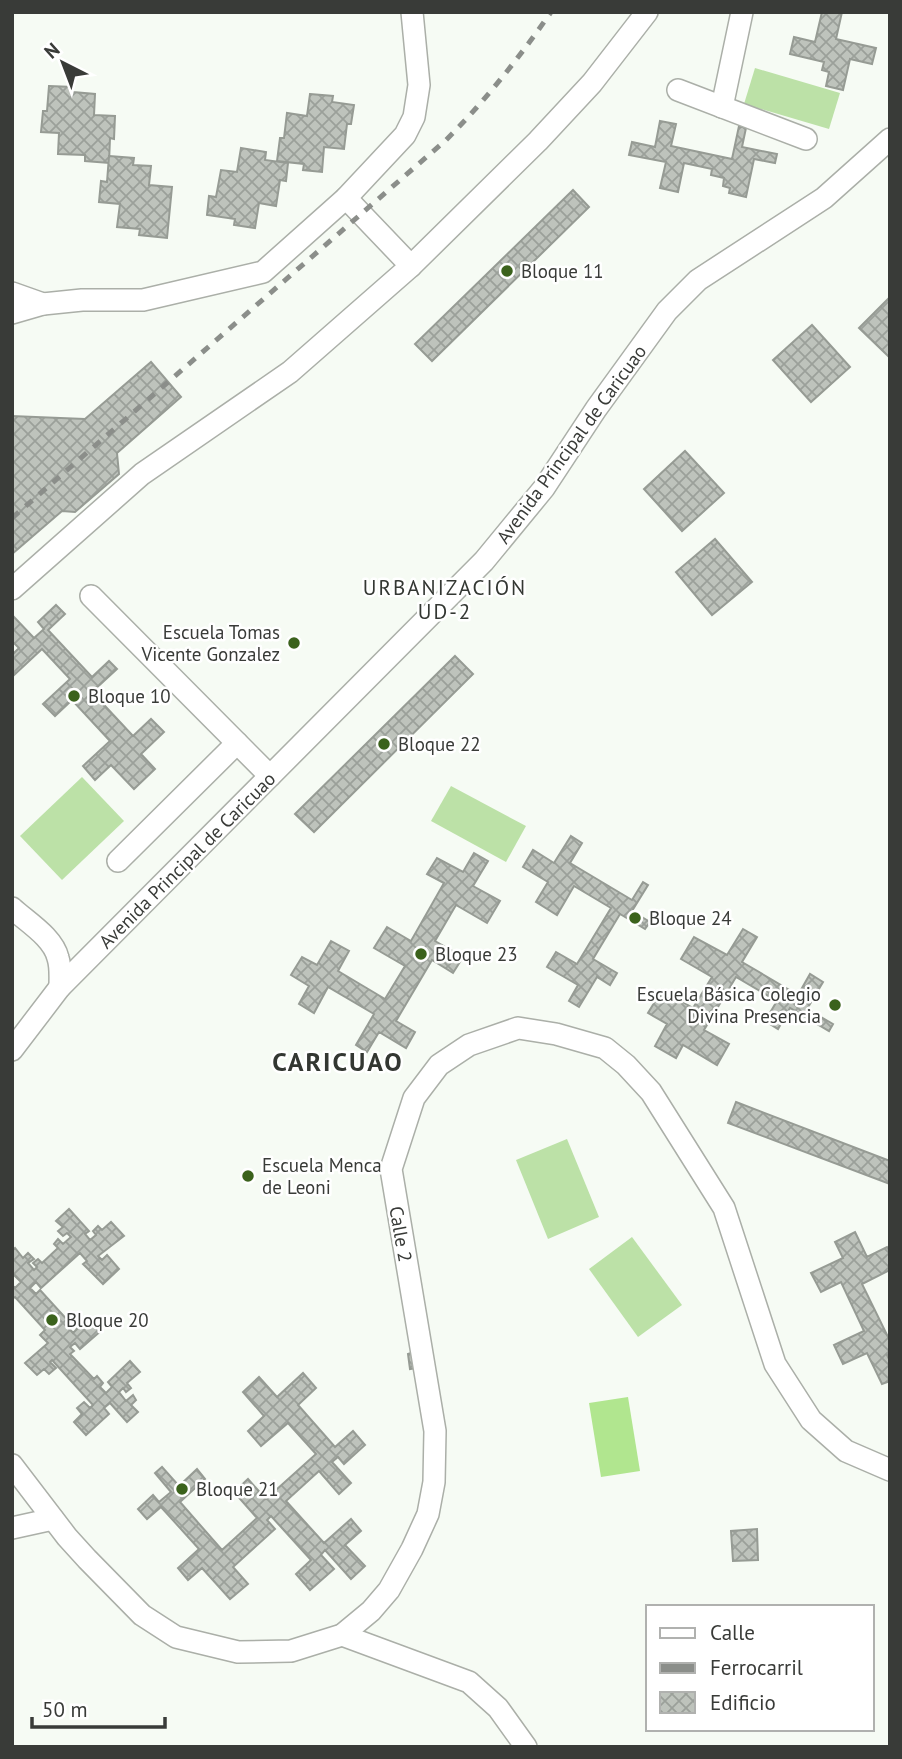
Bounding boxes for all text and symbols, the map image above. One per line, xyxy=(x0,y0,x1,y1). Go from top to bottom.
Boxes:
north arrow xyxy=(28,28,98,98)
text: N xyxy=(39,37,64,63)
place label: Bloque 11 xyxy=(521,259,604,283)
marker: Bloque 11 xyxy=(499,263,515,279)
street label: Avenida Principal de Caricuao xyxy=(491,340,651,548)
district label: URBANIZACIÓN UD-2 xyxy=(363,574,527,625)
place label: Escuela Tomas Vicente Gonzalez xyxy=(140,620,280,666)
marker: Escuela Tomas Vicente Gonzalez xyxy=(286,635,302,651)
place label: Bloque 10 xyxy=(88,684,171,708)
marker: Bloque 10 xyxy=(66,688,82,704)
place label: Bloque 22 xyxy=(398,732,481,756)
marker: Bloque 22 xyxy=(376,736,392,752)
street label: Avenida Principal de Caricuao xyxy=(94,767,280,953)
place label: Bloque 24 xyxy=(649,906,732,930)
marker: Bloque 24 xyxy=(627,910,643,926)
place label: Bloque 23 xyxy=(435,942,518,966)
marker: Bloque 23 xyxy=(413,946,429,962)
place label: Escuela Básica Colegio Divina Presencia xyxy=(637,982,821,1028)
marker: Escuela Básica Colegio Divina Presencia xyxy=(827,997,843,1013)
district label: CARICUAO xyxy=(272,1045,404,1078)
place label: Escuela Menca de Leoni xyxy=(262,1153,382,1199)
marker: Escuela Menca de Leoni xyxy=(240,1168,256,1184)
street label: Calle 2 xyxy=(384,1204,418,1264)
place label: Bloque 20 xyxy=(66,1308,149,1332)
marker: Bloque 20 xyxy=(44,1312,60,1328)
place label: Bloque 21 xyxy=(196,1477,279,1501)
marker: Bloque 21 xyxy=(174,1481,190,1497)
legend xyxy=(646,1605,874,1731)
text: Calle xyxy=(710,1619,755,1646)
text: Ferrocarril xyxy=(710,1654,803,1681)
scale bar xyxy=(32,1686,164,1730)
text: Edificio xyxy=(710,1689,776,1716)
text: 50 m xyxy=(42,1696,88,1723)

